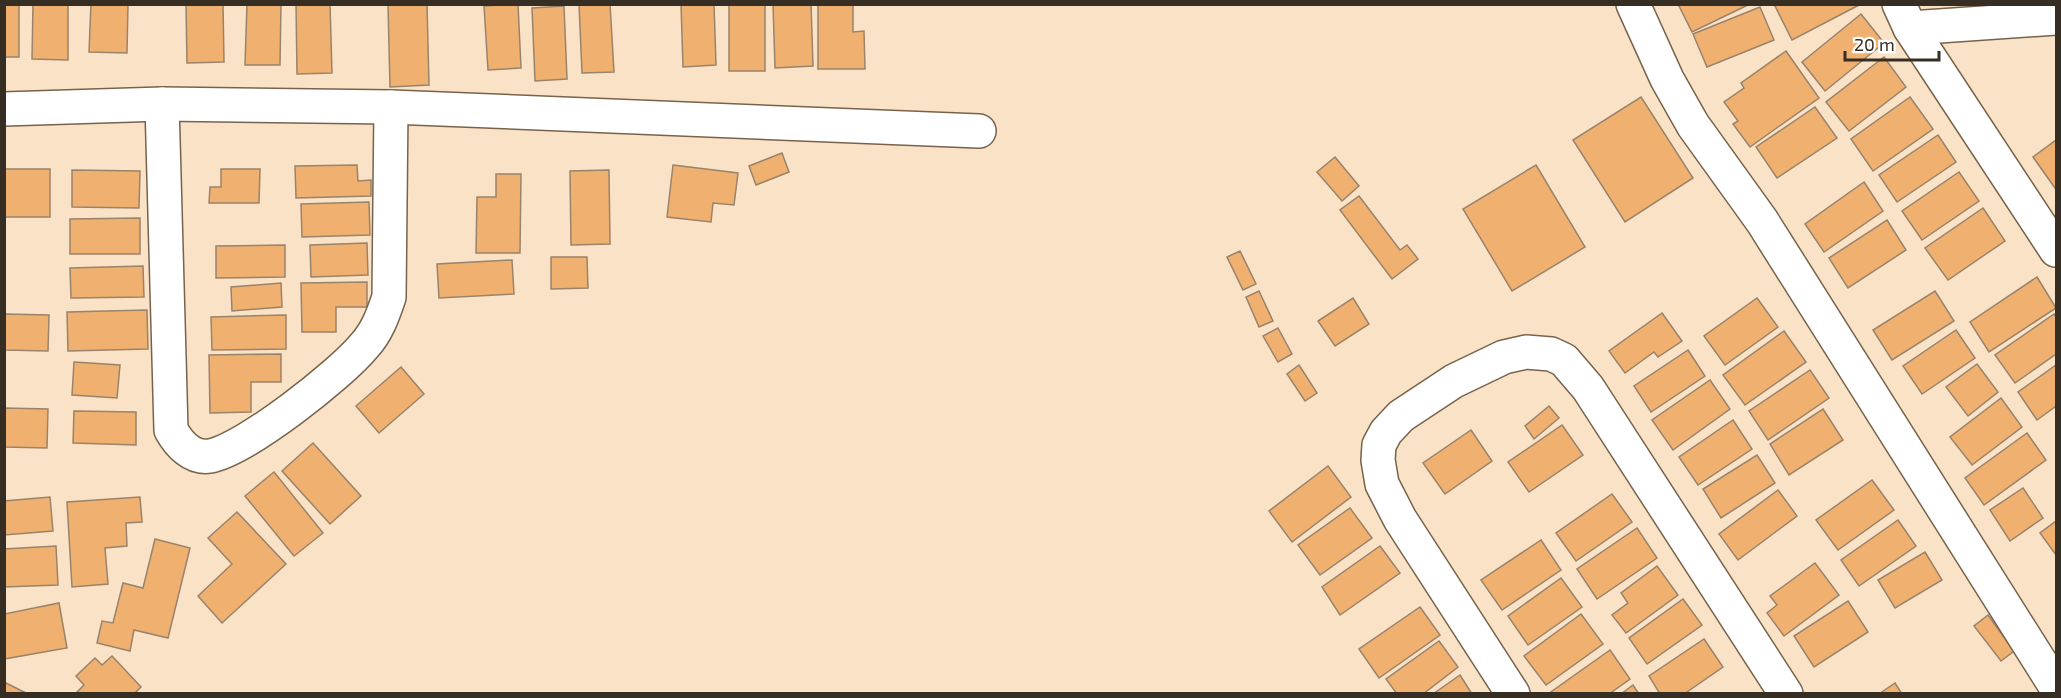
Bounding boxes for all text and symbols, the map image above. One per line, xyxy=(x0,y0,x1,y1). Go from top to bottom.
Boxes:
scale bar xyxy=(1845,24,1940,62)
text: 20 m xyxy=(1854,33,1895,55)

